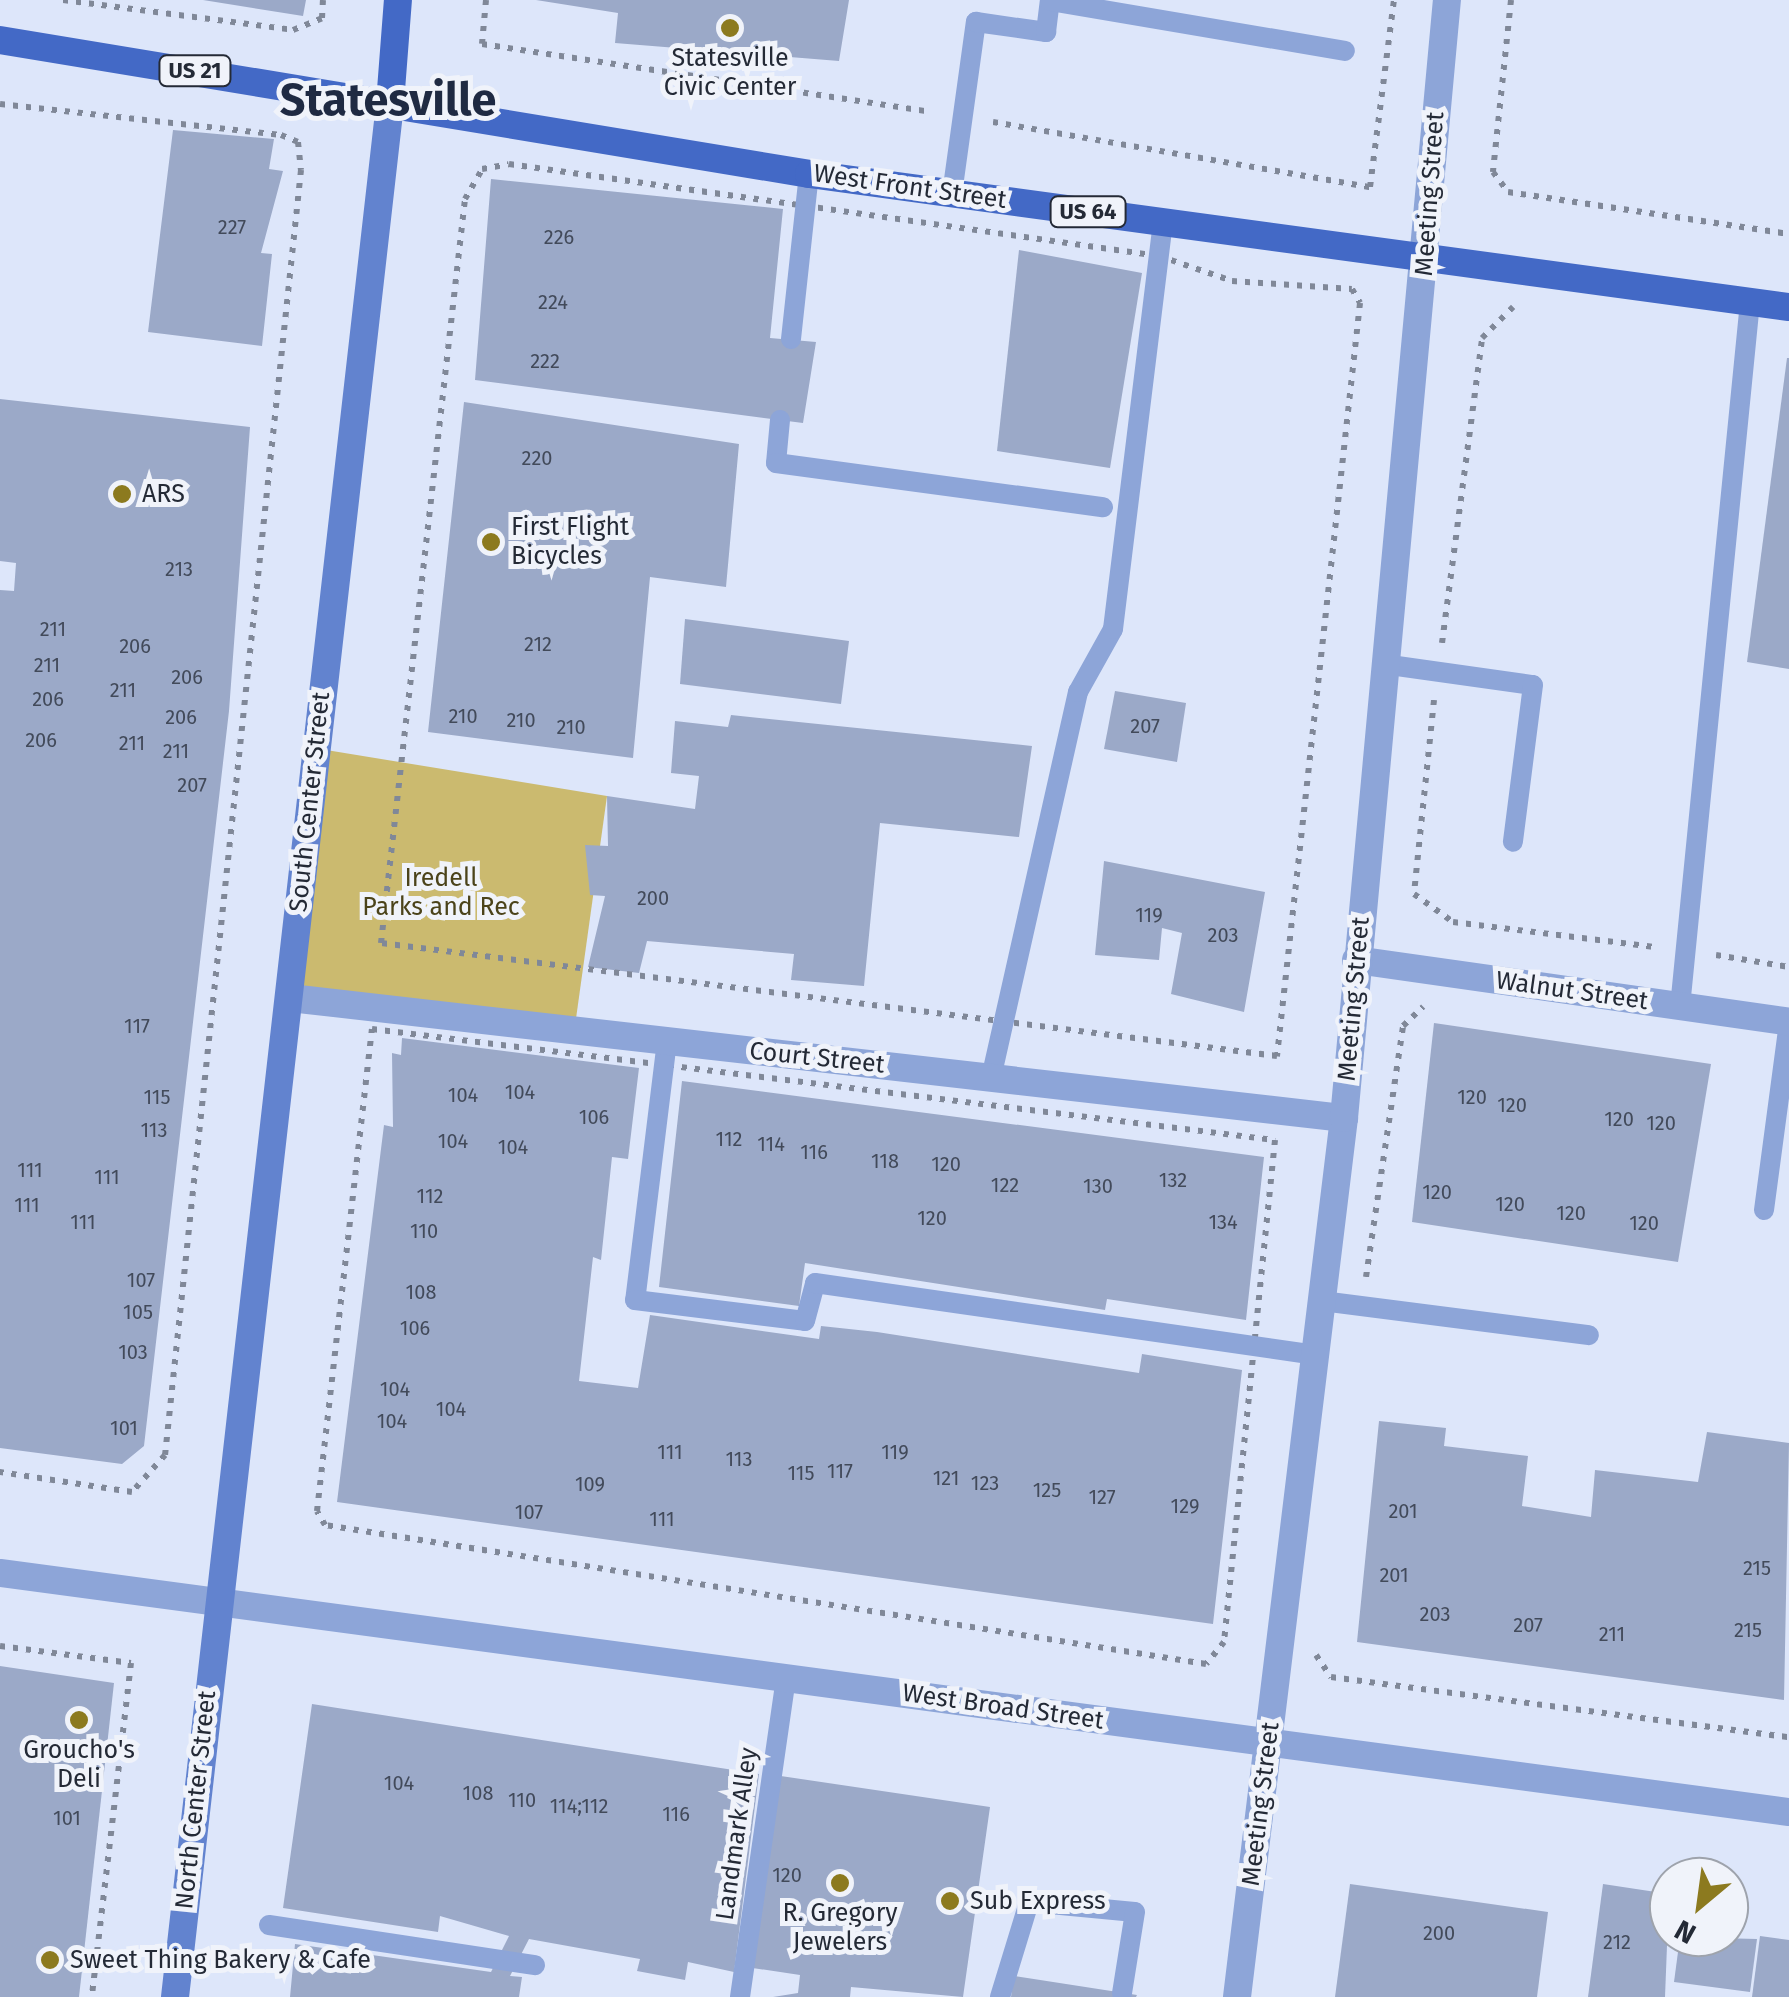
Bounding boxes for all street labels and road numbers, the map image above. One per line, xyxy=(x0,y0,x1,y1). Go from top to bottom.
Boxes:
road number: US 21 xyxy=(158,54,232,88)
street label: Meeting Street xyxy=(1409,111,1451,277)
street label: West Front Street xyxy=(812,159,1008,215)
road number: US 64 xyxy=(1048,195,1128,229)
street label: South Center Street xyxy=(284,690,336,914)
street label: Meeting Street xyxy=(1332,916,1376,1082)
street label: Walnut Street xyxy=(1494,965,1650,1017)
street label: Court Street xyxy=(748,1036,886,1080)
street label: West Broad Street xyxy=(900,1678,1106,1736)
street label: North Center Street xyxy=(170,1689,222,1911)
street label: Meeting Street xyxy=(1236,1720,1286,1888)
street label: Landmark Alley xyxy=(710,1746,764,1922)

